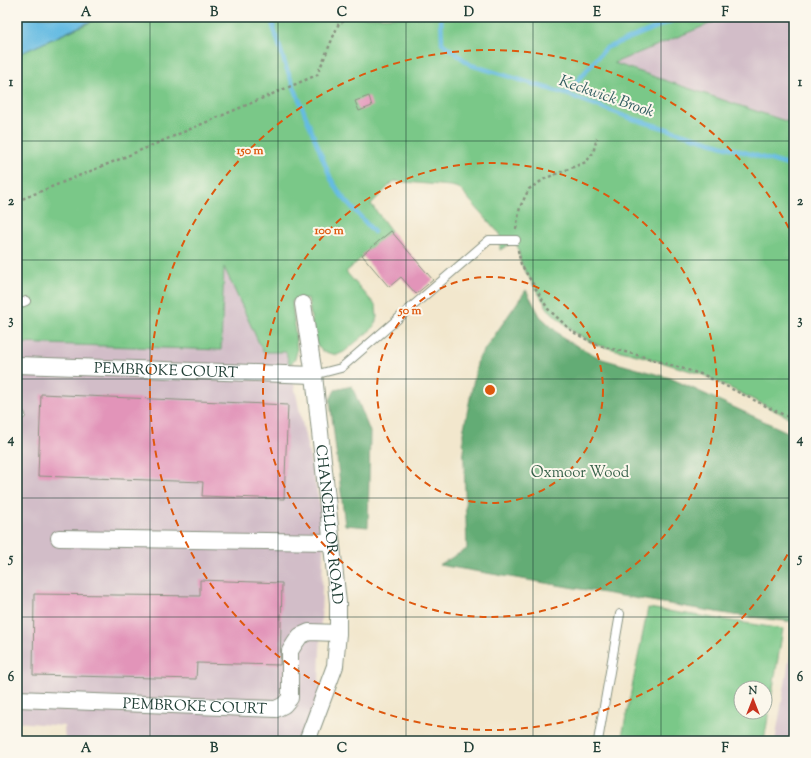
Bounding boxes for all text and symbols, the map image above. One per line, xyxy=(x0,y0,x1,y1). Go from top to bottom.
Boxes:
text: A xyxy=(81,4,92,22)
text: B xyxy=(210,4,219,22)
text: C xyxy=(337,4,347,22)
text: D xyxy=(464,4,474,22)
text: E xyxy=(593,4,601,22)
text: F xyxy=(721,4,729,22)
water label: Keckwick Brook xyxy=(556,70,657,124)
text: 1 xyxy=(9,74,14,92)
text: 1 xyxy=(798,74,803,92)
text: 150 m xyxy=(235,142,264,160)
text: 2 xyxy=(8,193,15,211)
text: 2 xyxy=(797,193,804,211)
text: 100 m xyxy=(313,222,344,240)
text: 50 m xyxy=(398,302,422,320)
text: 3 xyxy=(8,312,14,330)
text: 3 xyxy=(797,312,803,330)
street label: PEMBROKE COURT xyxy=(93,359,239,384)
centre of rings xyxy=(483,383,497,397)
text: 4 xyxy=(7,431,15,449)
text: 4 xyxy=(796,431,804,449)
street label: CHANCELLOR ROAD xyxy=(309,443,347,606)
park label: Oxmoor Wood xyxy=(531,463,630,484)
text: 5 xyxy=(8,550,14,568)
text: 5 xyxy=(797,550,803,568)
text: 6 xyxy=(8,669,15,687)
text: 6 xyxy=(797,669,804,687)
north arrow xyxy=(733,680,773,720)
text: N xyxy=(748,683,758,699)
street label: PEMBROKE COURT xyxy=(122,694,268,721)
text: A xyxy=(81,740,92,758)
text: B xyxy=(210,740,219,758)
text: C xyxy=(337,740,347,758)
text: D xyxy=(464,740,474,758)
text: E xyxy=(593,740,601,758)
text: F xyxy=(721,740,729,758)

